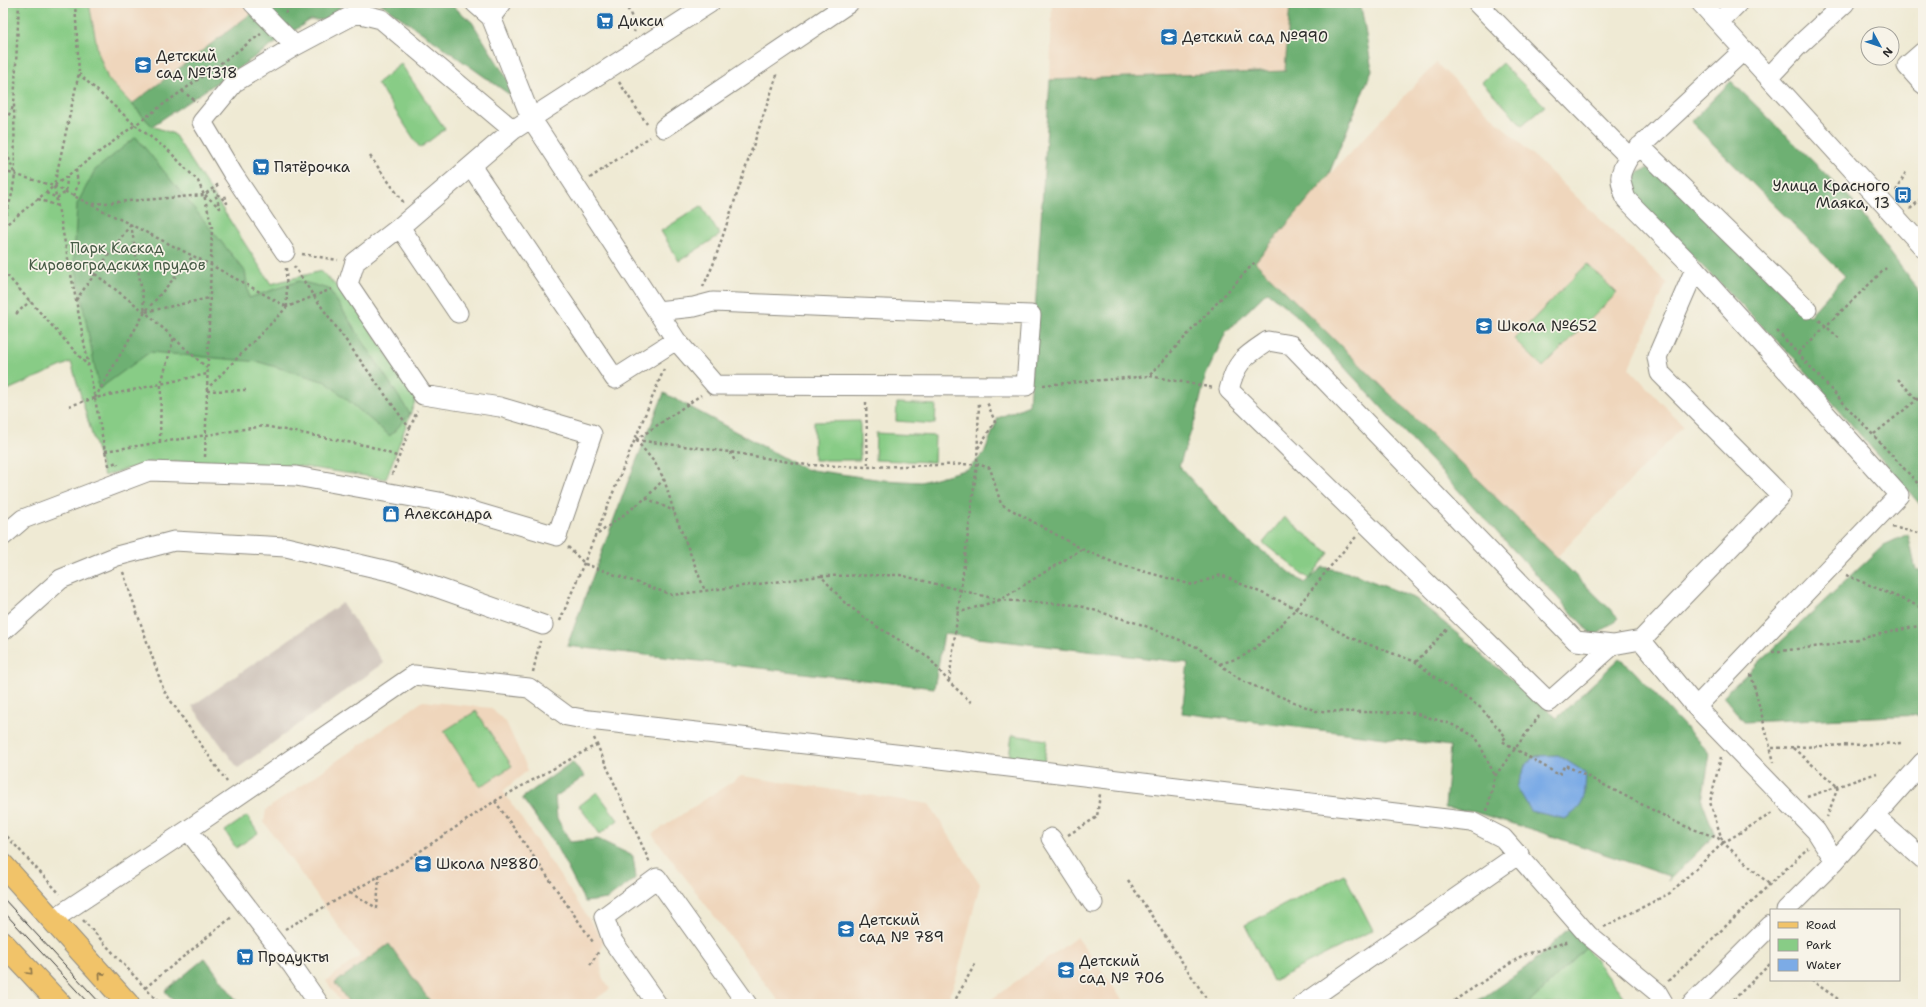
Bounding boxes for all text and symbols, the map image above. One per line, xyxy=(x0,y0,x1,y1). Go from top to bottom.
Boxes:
supermarket icon: Дикси xyxy=(595,11,615,31)
place label: Дикси xyxy=(618,11,664,31)
north arrow xyxy=(1860,26,1900,66)
school or university icon: Детский сад №990 xyxy=(1159,27,1179,47)
place label: Детский сад №990 xyxy=(1182,27,1328,47)
text: N xyxy=(1879,44,1896,60)
place label: Детский сад №1318 xyxy=(156,46,238,83)
school or university icon: Детский сад №1318 xyxy=(133,55,153,75)
supermarket icon: Пятёрочка xyxy=(251,157,271,177)
place label: Пятёрочка xyxy=(274,157,351,177)
place label: Улица Красного Маяка, 13 xyxy=(1772,176,1890,213)
bus stop icon: Улица Красного Маяка, 13 xyxy=(1893,185,1913,205)
park label: Парк Каскад Кировоградских прудов xyxy=(28,238,206,275)
school or university icon: Школа №652 xyxy=(1474,316,1494,336)
place label: Школа №652 xyxy=(1497,316,1598,336)
shop icon: Александра xyxy=(381,504,401,524)
place label: Александра xyxy=(404,504,492,524)
school or university icon: Школа №880 xyxy=(413,854,433,874)
place label: Школа №880 xyxy=(436,854,539,874)
legend xyxy=(1770,909,1900,981)
place label: Детский сад № 789 xyxy=(859,910,944,947)
text: Road xyxy=(1806,917,1837,933)
school or university icon: Детский сад № 789 xyxy=(836,919,856,939)
text: Park xyxy=(1806,937,1832,953)
supermarket icon: Продукты xyxy=(235,947,255,967)
place label: Продукты xyxy=(258,947,329,967)
place label: Детский сад № 706 xyxy=(1079,951,1165,988)
text: Water xyxy=(1806,957,1842,973)
school or university icon: Детский сад № 706 xyxy=(1056,960,1076,980)
one-way arrow xyxy=(25,967,32,975)
one-way arrow xyxy=(99,972,106,980)

